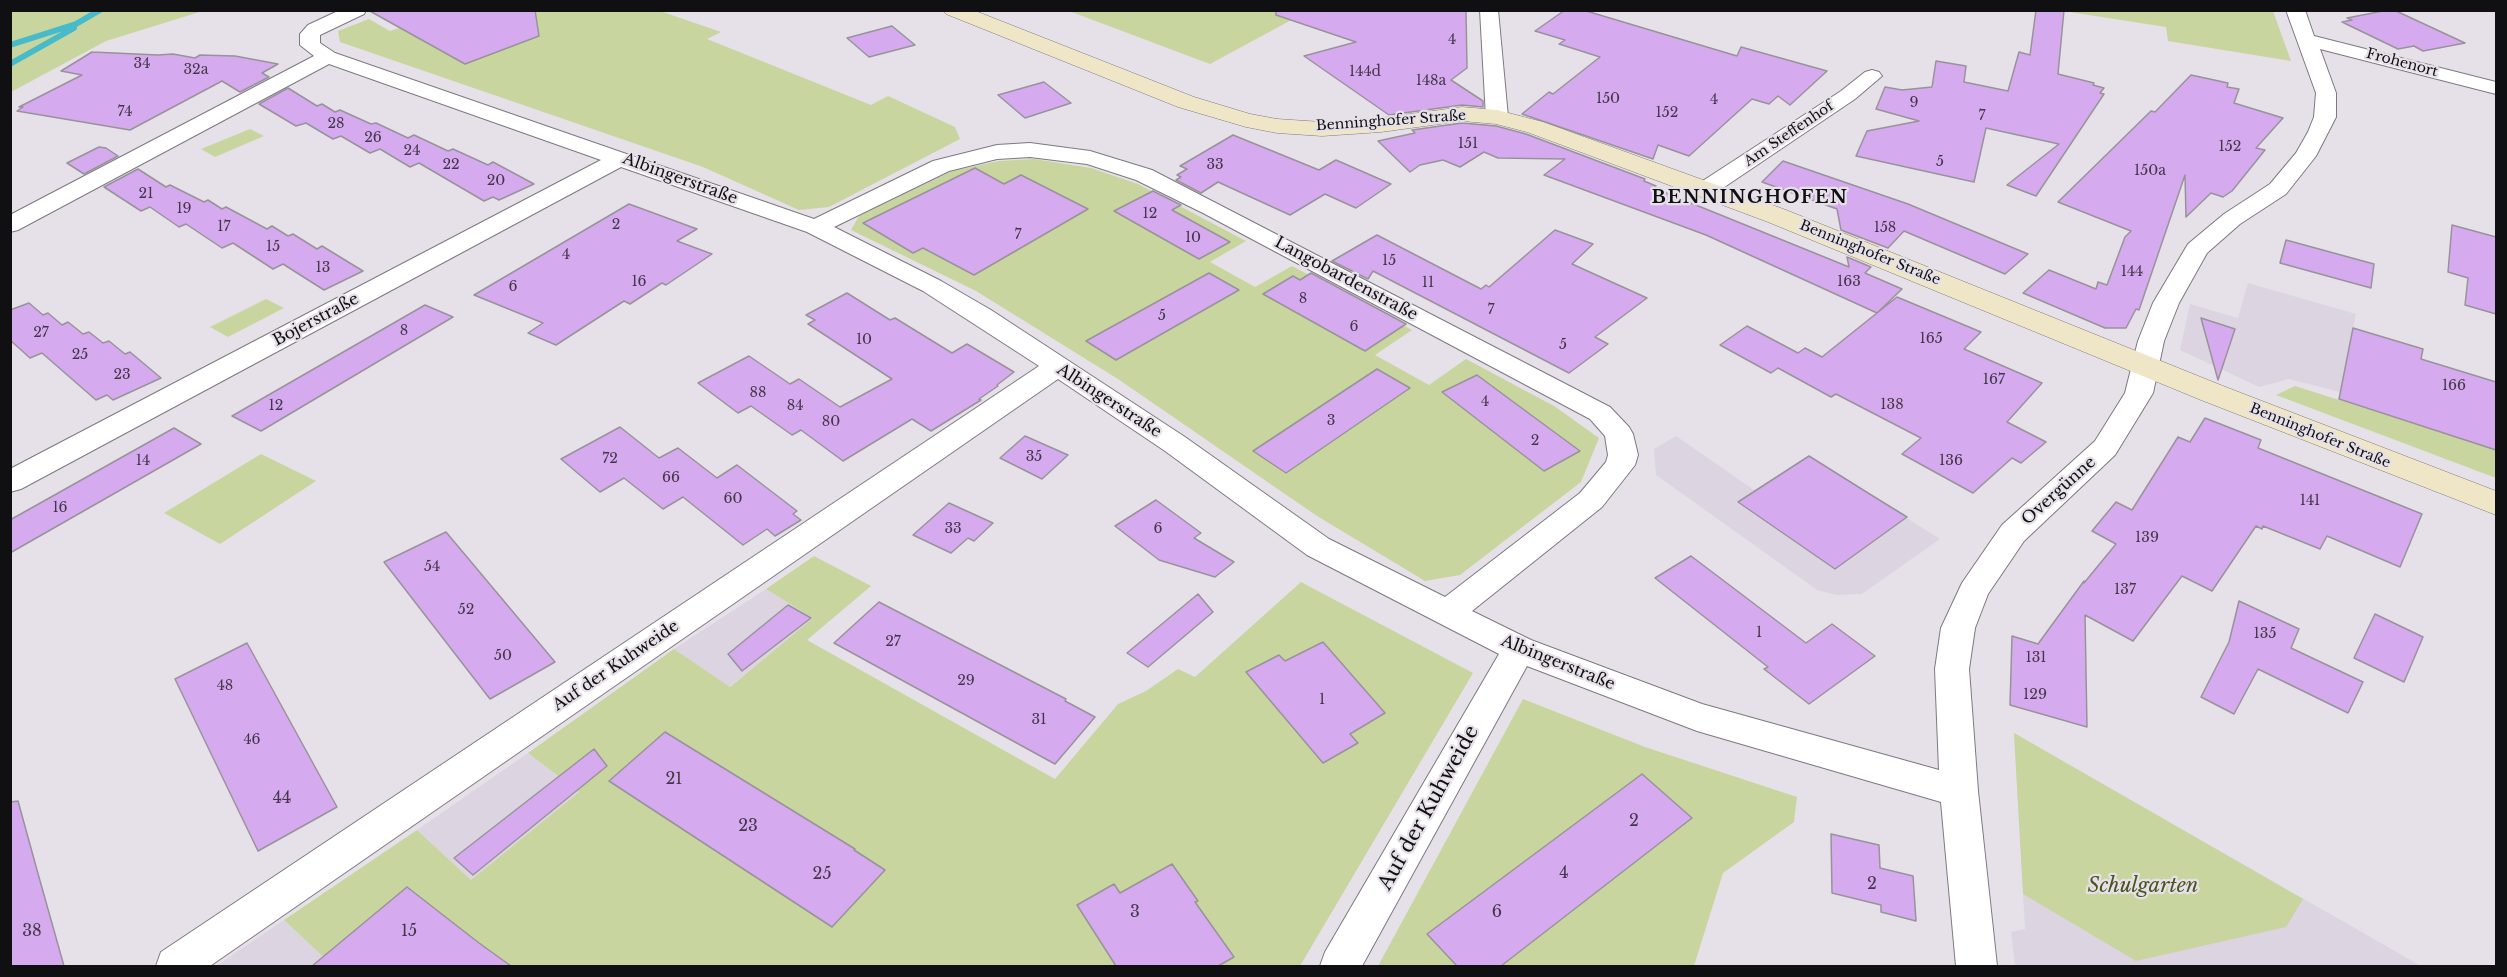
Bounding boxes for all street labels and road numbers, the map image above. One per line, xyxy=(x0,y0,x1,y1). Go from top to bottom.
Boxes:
street label: Frohenort xyxy=(2364,45,2440,81)
street label: Am Steffenhof xyxy=(1741,98,1837,170)
street label: Benninghofer Straße xyxy=(1315,107,1467,135)
street label: Albingerstraße xyxy=(620,149,740,209)
street label: Benninghofer Straße xyxy=(1797,217,1943,289)
street label: Langobardenstraße xyxy=(1271,233,1421,325)
street label: Bojerstraße xyxy=(270,289,362,351)
street label: Albingerstraße xyxy=(1053,360,1165,442)
street label: Benninghofer Straße xyxy=(2247,400,2393,472)
street label: Overgünne xyxy=(2018,453,2100,529)
street label: Auf der Kuhweide xyxy=(549,617,683,715)
street label: Albingerstraße xyxy=(1498,631,1618,695)
street label: Auf der Kuhweide xyxy=(1374,721,1484,895)

